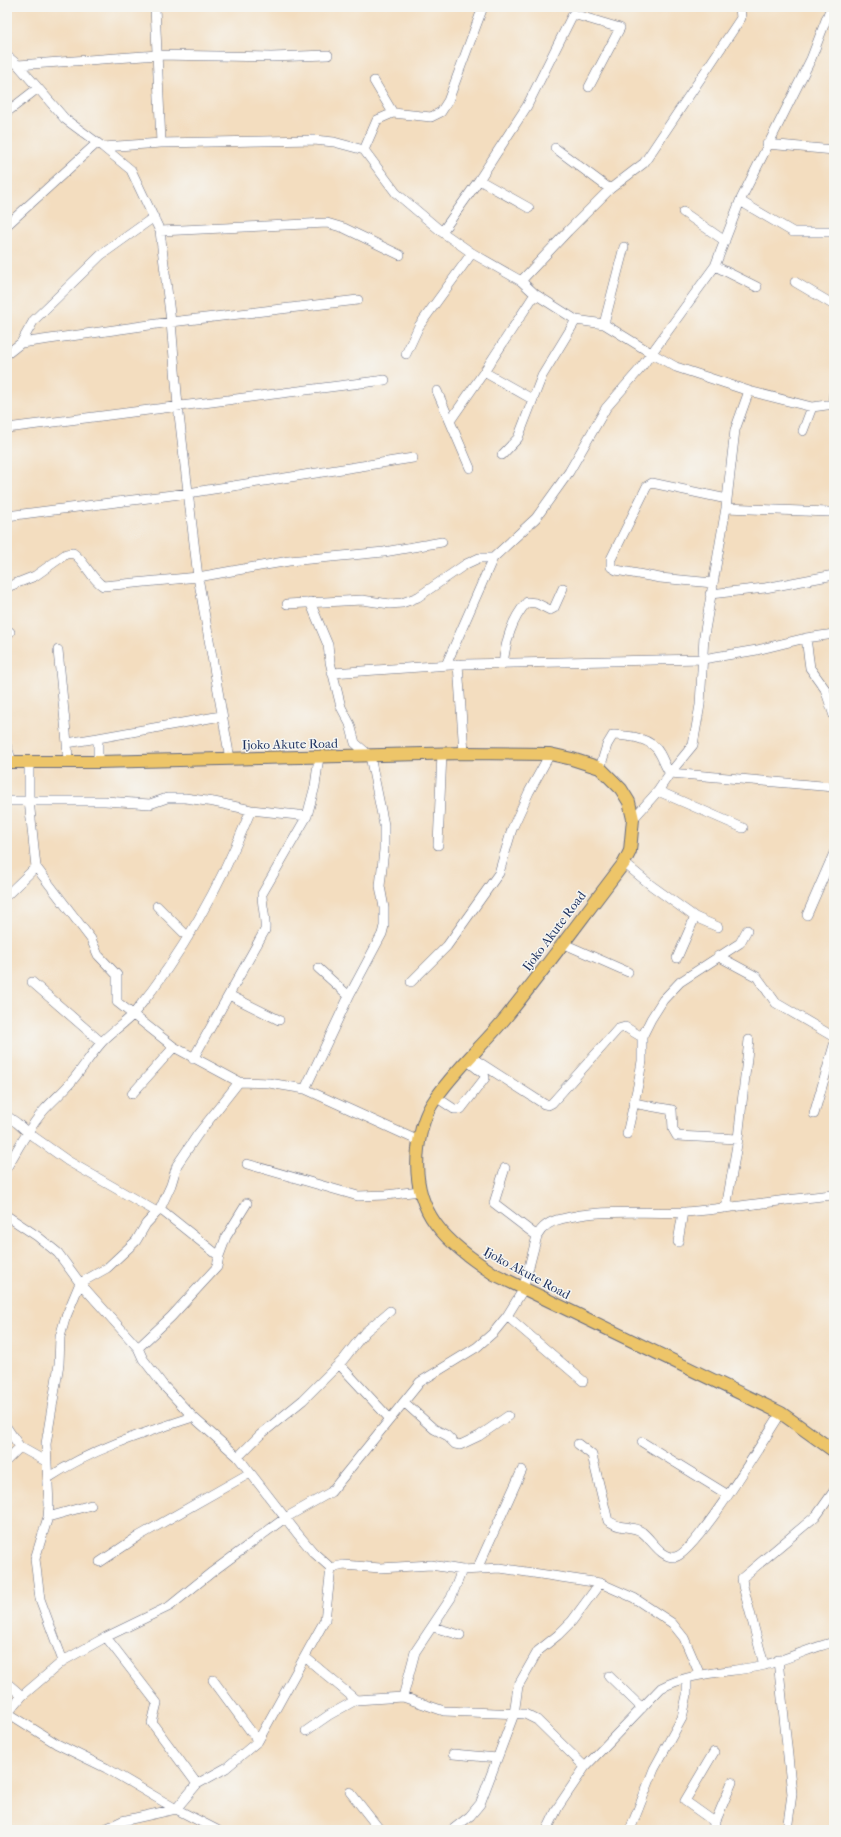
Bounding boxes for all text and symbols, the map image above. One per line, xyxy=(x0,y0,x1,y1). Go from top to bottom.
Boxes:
street label: Ijoko Akute Road xyxy=(242,736,339,752)
street label: Ijoko Akute Road xyxy=(519,887,589,974)
street label: Ijoko Akute Road xyxy=(481,1244,574,1303)

